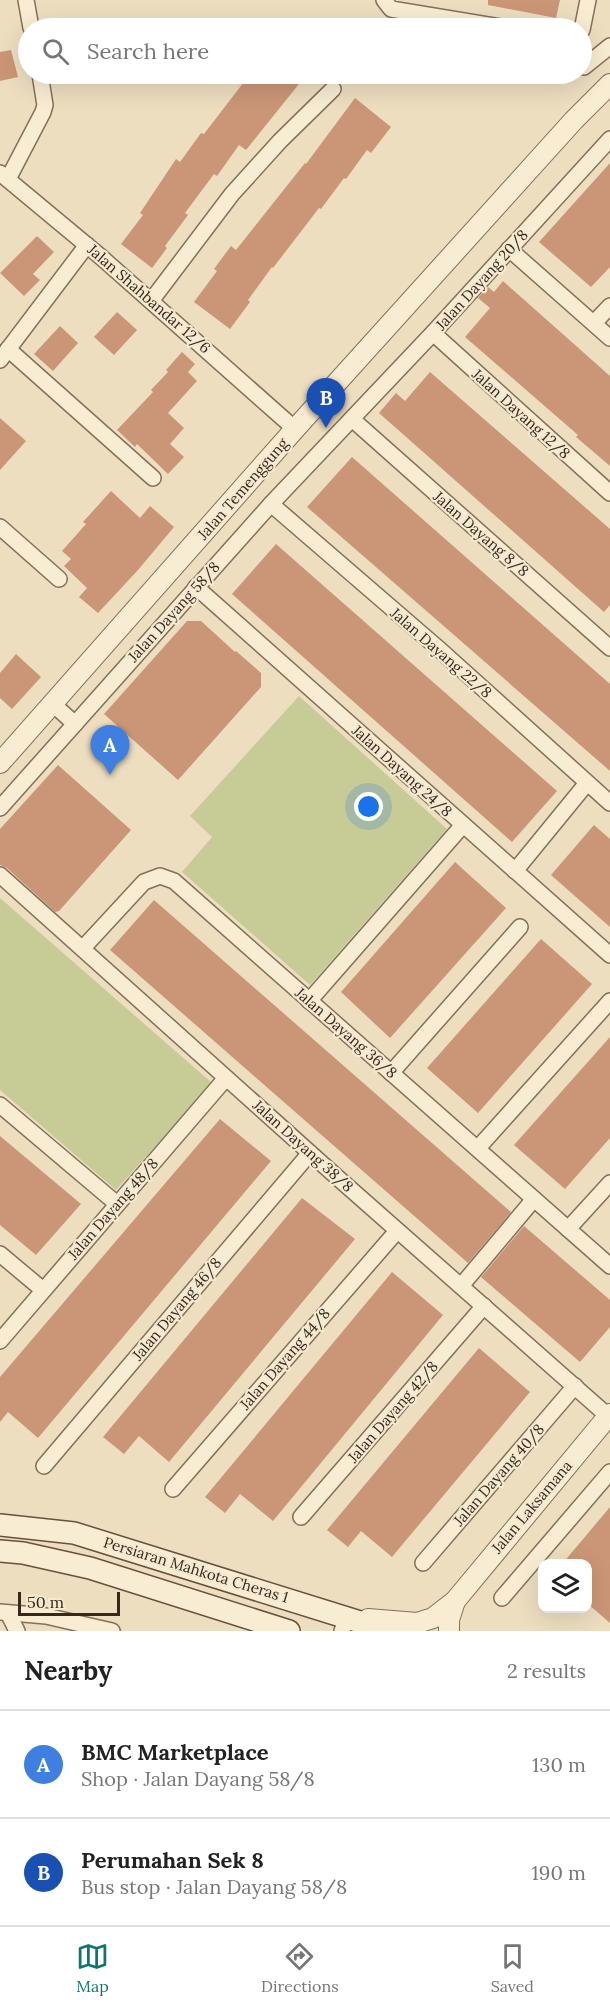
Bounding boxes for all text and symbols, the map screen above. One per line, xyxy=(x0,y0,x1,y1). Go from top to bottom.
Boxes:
search box xyxy=(18,18,592,84)
icon: search xyxy=(39,35,72,68)
text: Search here xyxy=(87,37,209,65)
street label: Jalan Dayang 20/8 xyxy=(431,225,533,335)
street label: Jalan Shahbandar 12/6 xyxy=(82,239,215,358)
street label: Jalan Dayang 12/8 xyxy=(467,364,574,463)
pin: B xyxy=(306,378,346,428)
street label: Jalan Temenggung xyxy=(193,433,292,544)
street label: Jalan Dayang 8/8 xyxy=(428,486,533,581)
street label: Jalan Dayang 58/8 xyxy=(123,558,224,667)
street label: Jalan Dayang 22/8 xyxy=(385,603,496,703)
street label: Jalan Dayang 24/8 xyxy=(347,720,456,821)
pin: A xyxy=(90,726,130,775)
your location xyxy=(354,792,383,821)
street label: Jalan Dayang 36/8 xyxy=(290,983,401,1083)
street label: Jalan Dayang 38/8 xyxy=(248,1095,358,1196)
street label: Jalan Dayang 48/8 xyxy=(63,1154,163,1265)
street label: Jalan Dayang 46/8 xyxy=(127,1253,226,1365)
street label: Jalan Dayang 44/8 xyxy=(235,1304,335,1415)
street label: Jalan Dayang 42/8 xyxy=(343,1357,443,1468)
street label: Jalan Dayang 40/8 xyxy=(448,1420,549,1531)
street label: Jalan Laksamana xyxy=(487,1456,576,1558)
street label: Persiaran Mahkota Cheras 1 xyxy=(101,1532,291,1607)
map controls xyxy=(538,1559,592,1613)
button: layers xyxy=(538,1559,592,1613)
scale bar xyxy=(18,1589,120,1616)
text: 50 m xyxy=(27,1592,64,1612)
text: Nearby xyxy=(24,1654,112,1687)
text: 2 results xyxy=(507,1658,586,1683)
text: BMC Marketplace xyxy=(81,1738,269,1766)
text: A xyxy=(37,1752,50,1777)
text: 130 m xyxy=(532,1752,586,1777)
text: Shop · Jalan Dayang 58/8 xyxy=(81,1766,315,1791)
text: Perumahan Sek 8 xyxy=(81,1846,264,1874)
text: B xyxy=(37,1860,50,1885)
text: 190 m xyxy=(532,1860,586,1885)
text: Bus stop · Jalan Dayang 58/8 xyxy=(81,1874,347,1899)
tab: Map xyxy=(76,1940,109,1996)
tab: Directions xyxy=(261,1940,339,1996)
tab: Saved xyxy=(491,1940,534,1996)

